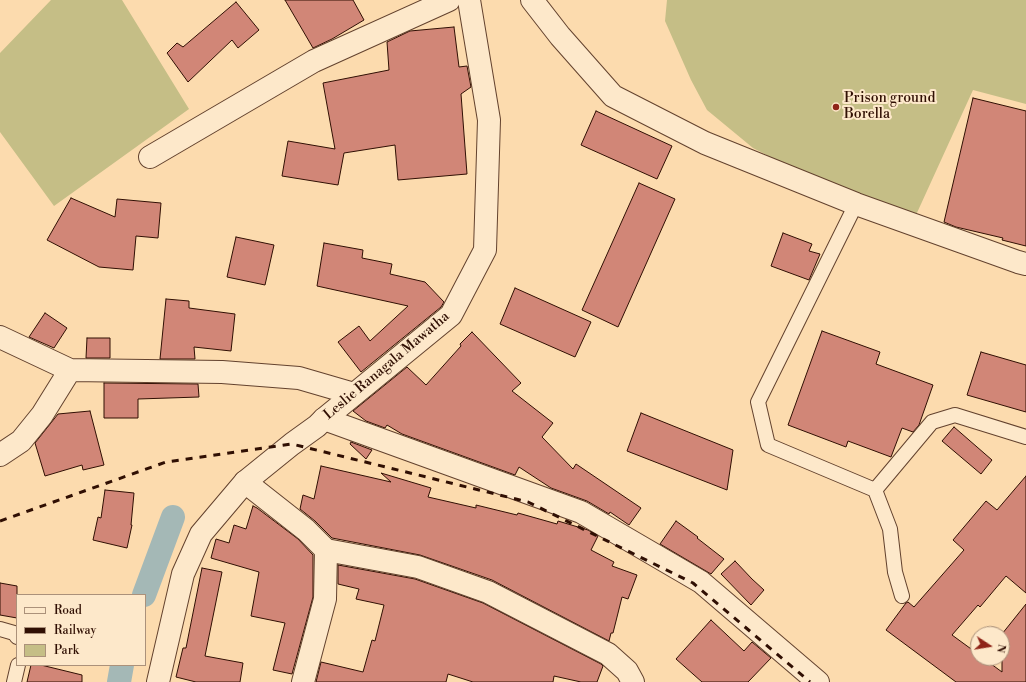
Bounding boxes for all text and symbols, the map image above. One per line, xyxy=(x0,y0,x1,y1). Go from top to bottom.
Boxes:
place label: Prison ground Borella xyxy=(844,91,935,124)
marker: Prison ground Borella xyxy=(831,102,841,112)
street label: Leslie Ranagala Mawatha xyxy=(321,308,453,424)
legend xyxy=(16,594,146,666)
text: Road xyxy=(54,603,82,618)
text: Railway xyxy=(54,623,96,638)
north arrow xyxy=(970,626,1010,666)
text: Park xyxy=(54,643,79,658)
text: N xyxy=(993,643,1009,654)

